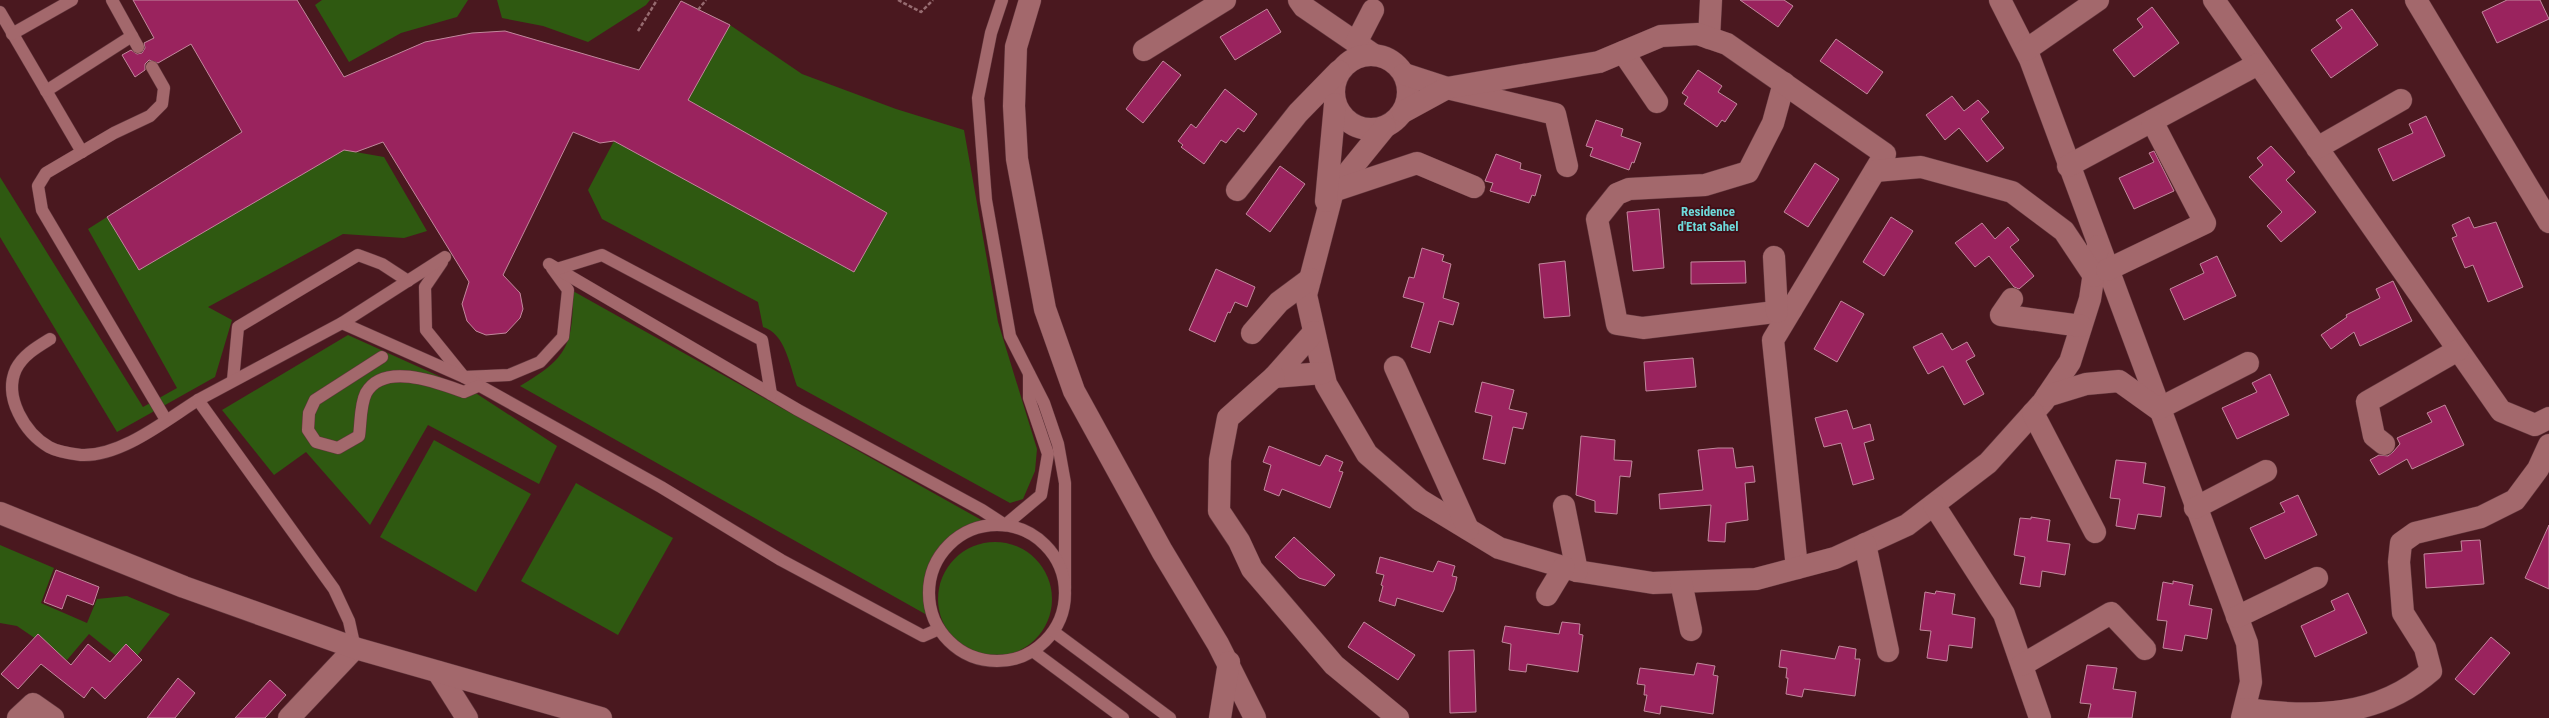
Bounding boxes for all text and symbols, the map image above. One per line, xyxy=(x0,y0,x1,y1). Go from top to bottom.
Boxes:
district label: Residence d'Etat Sahel xyxy=(1677,204,1739,234)

